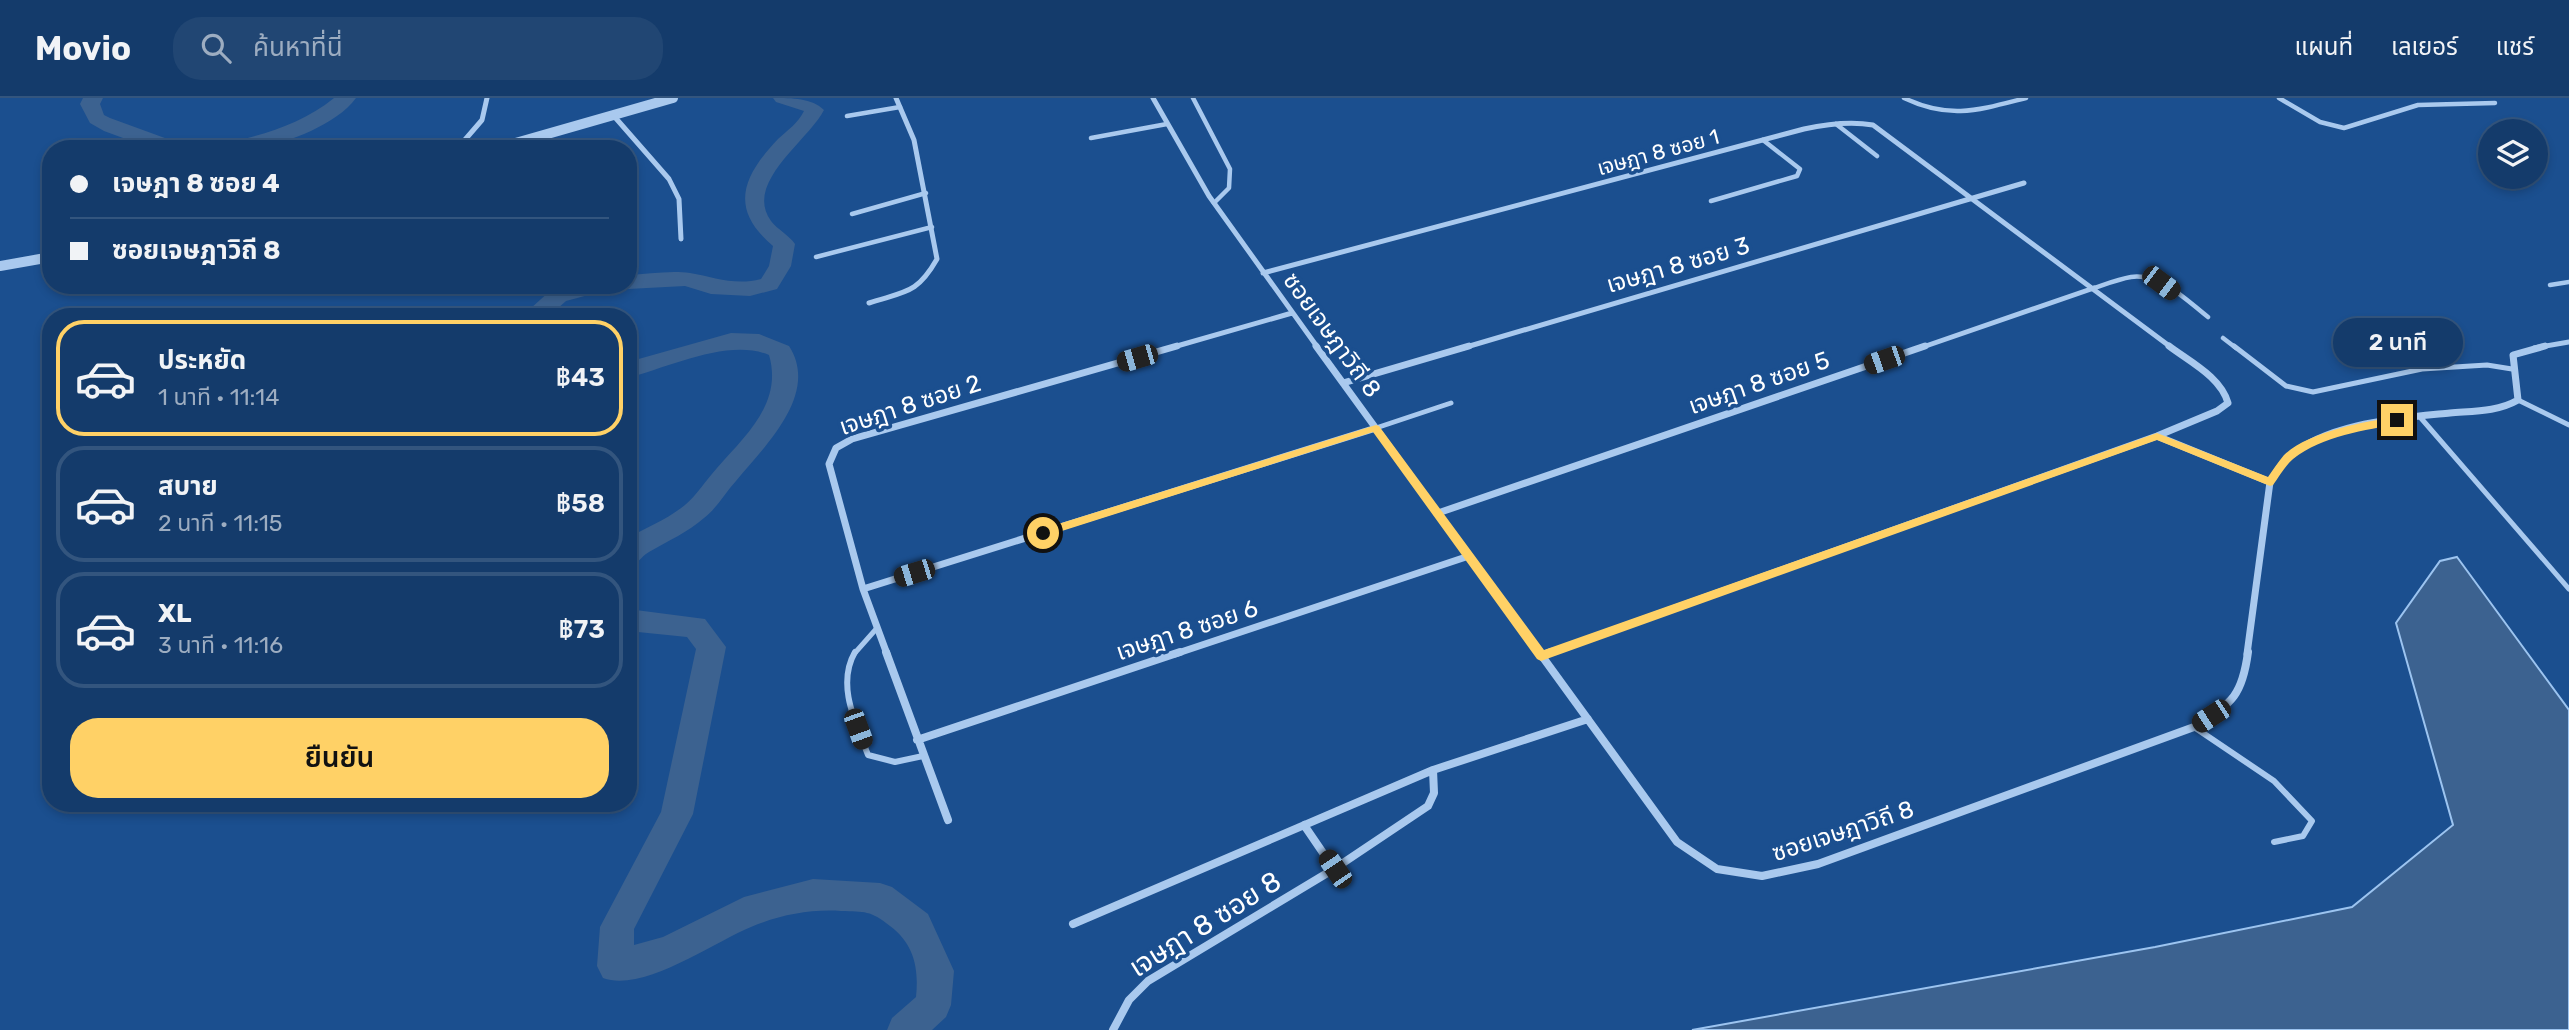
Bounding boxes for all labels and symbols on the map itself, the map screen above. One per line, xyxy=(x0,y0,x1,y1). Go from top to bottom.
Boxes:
street label: เจษฎา 8 ซอย 1 xyxy=(1594,124,1722,180)
street label: เจษฎา 8 ซอย 3 xyxy=(1603,231,1753,299)
car xyxy=(2138,262,2185,304)
street label: ซอยเจษฎาวิถี 8 xyxy=(1277,267,1387,403)
callout: 2 นาที xyxy=(2332,318,2462,368)
car xyxy=(1114,342,1161,374)
car xyxy=(1861,343,1908,377)
street label: เจษฎา 8 ซอย 5 xyxy=(1685,346,1833,420)
street label: เจษฎา 8 ซอย 2 xyxy=(836,369,984,441)
route end xyxy=(2381,404,2413,436)
route start xyxy=(1027,517,1059,549)
car xyxy=(891,557,938,589)
street label: เจษฎา 8 ซอย 6 xyxy=(1113,594,1261,666)
car xyxy=(2188,696,2235,736)
car xyxy=(841,706,876,752)
street label: ซอยเจษฎาวิถี 8 xyxy=(1769,795,1917,867)
car xyxy=(1315,846,1356,892)
street label: เจษฎา 8 ซอย 8 xyxy=(1123,864,1287,984)

